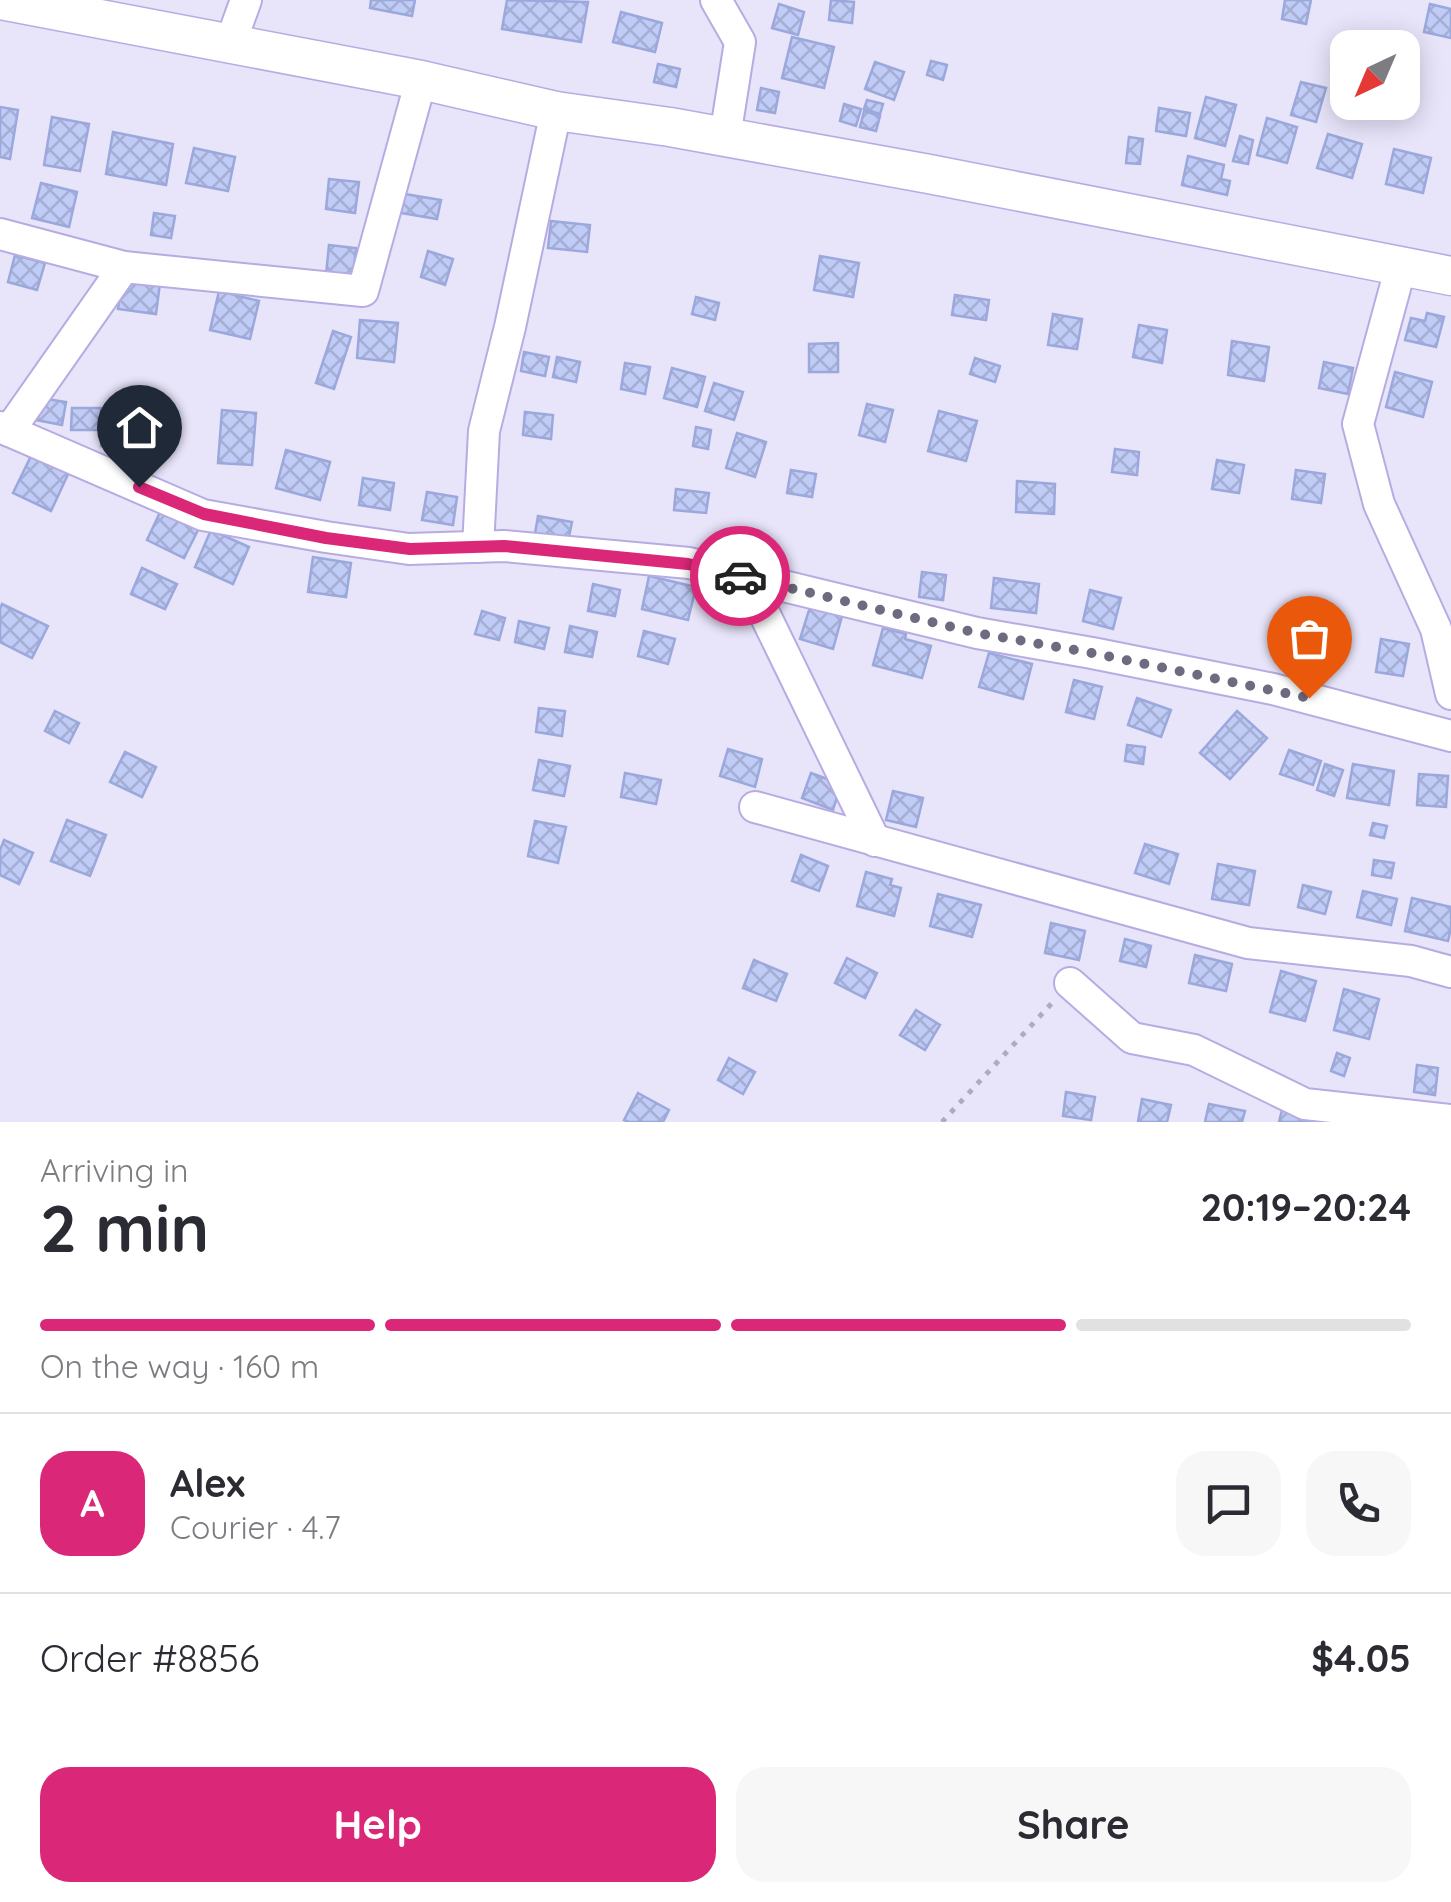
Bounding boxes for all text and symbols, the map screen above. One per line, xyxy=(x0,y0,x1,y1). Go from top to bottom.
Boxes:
north arrow xyxy=(1330,30,1420,120)
map controls xyxy=(1330,30,1420,120)
pin xyxy=(97,385,182,488)
icon: home xyxy=(112,400,167,455)
courier xyxy=(690,526,790,626)
icon: car xyxy=(713,549,768,604)
pin xyxy=(1267,596,1352,699)
icon: bag xyxy=(1282,611,1337,666)
text: Arriving in xyxy=(40,1150,189,1190)
text: 20:19–20:24 xyxy=(1200,1183,1411,1231)
text: 2 min xyxy=(40,1187,209,1268)
text: On the way · 160 m xyxy=(40,1346,319,1386)
button: chat xyxy=(1176,1451,1281,1556)
button: phone xyxy=(1306,1451,1411,1556)
text: Alex xyxy=(170,1459,245,1507)
text: A xyxy=(80,1479,105,1527)
text: Courier · 4.7 xyxy=(170,1507,341,1547)
text: Order #8856 xyxy=(40,1634,259,1682)
text: $4.05 xyxy=(1311,1634,1411,1682)
button: Help xyxy=(40,1767,716,1882)
button: Share xyxy=(736,1767,1411,1882)

